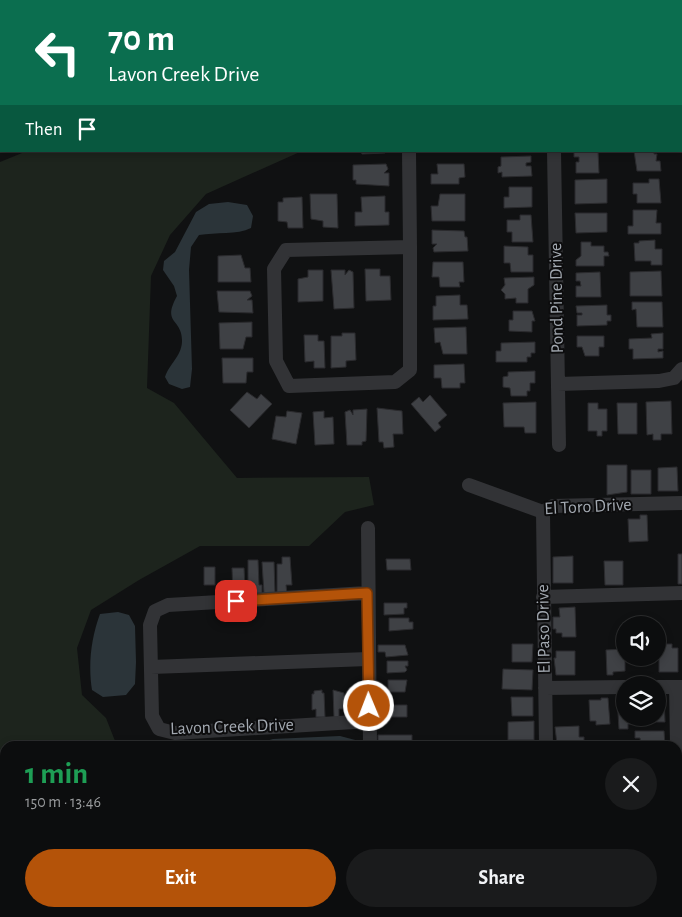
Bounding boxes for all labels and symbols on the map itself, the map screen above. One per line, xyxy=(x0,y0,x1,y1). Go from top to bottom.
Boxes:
street label: Pond Pine Drive xyxy=(547,243,567,353)
street label: El Toro Drive xyxy=(544,496,632,518)
pin xyxy=(215,580,257,622)
street label: El Paso Drive xyxy=(534,584,554,674)
position arrow xyxy=(342,679,394,731)
street label: Lavon Creek Drive xyxy=(170,716,294,738)

